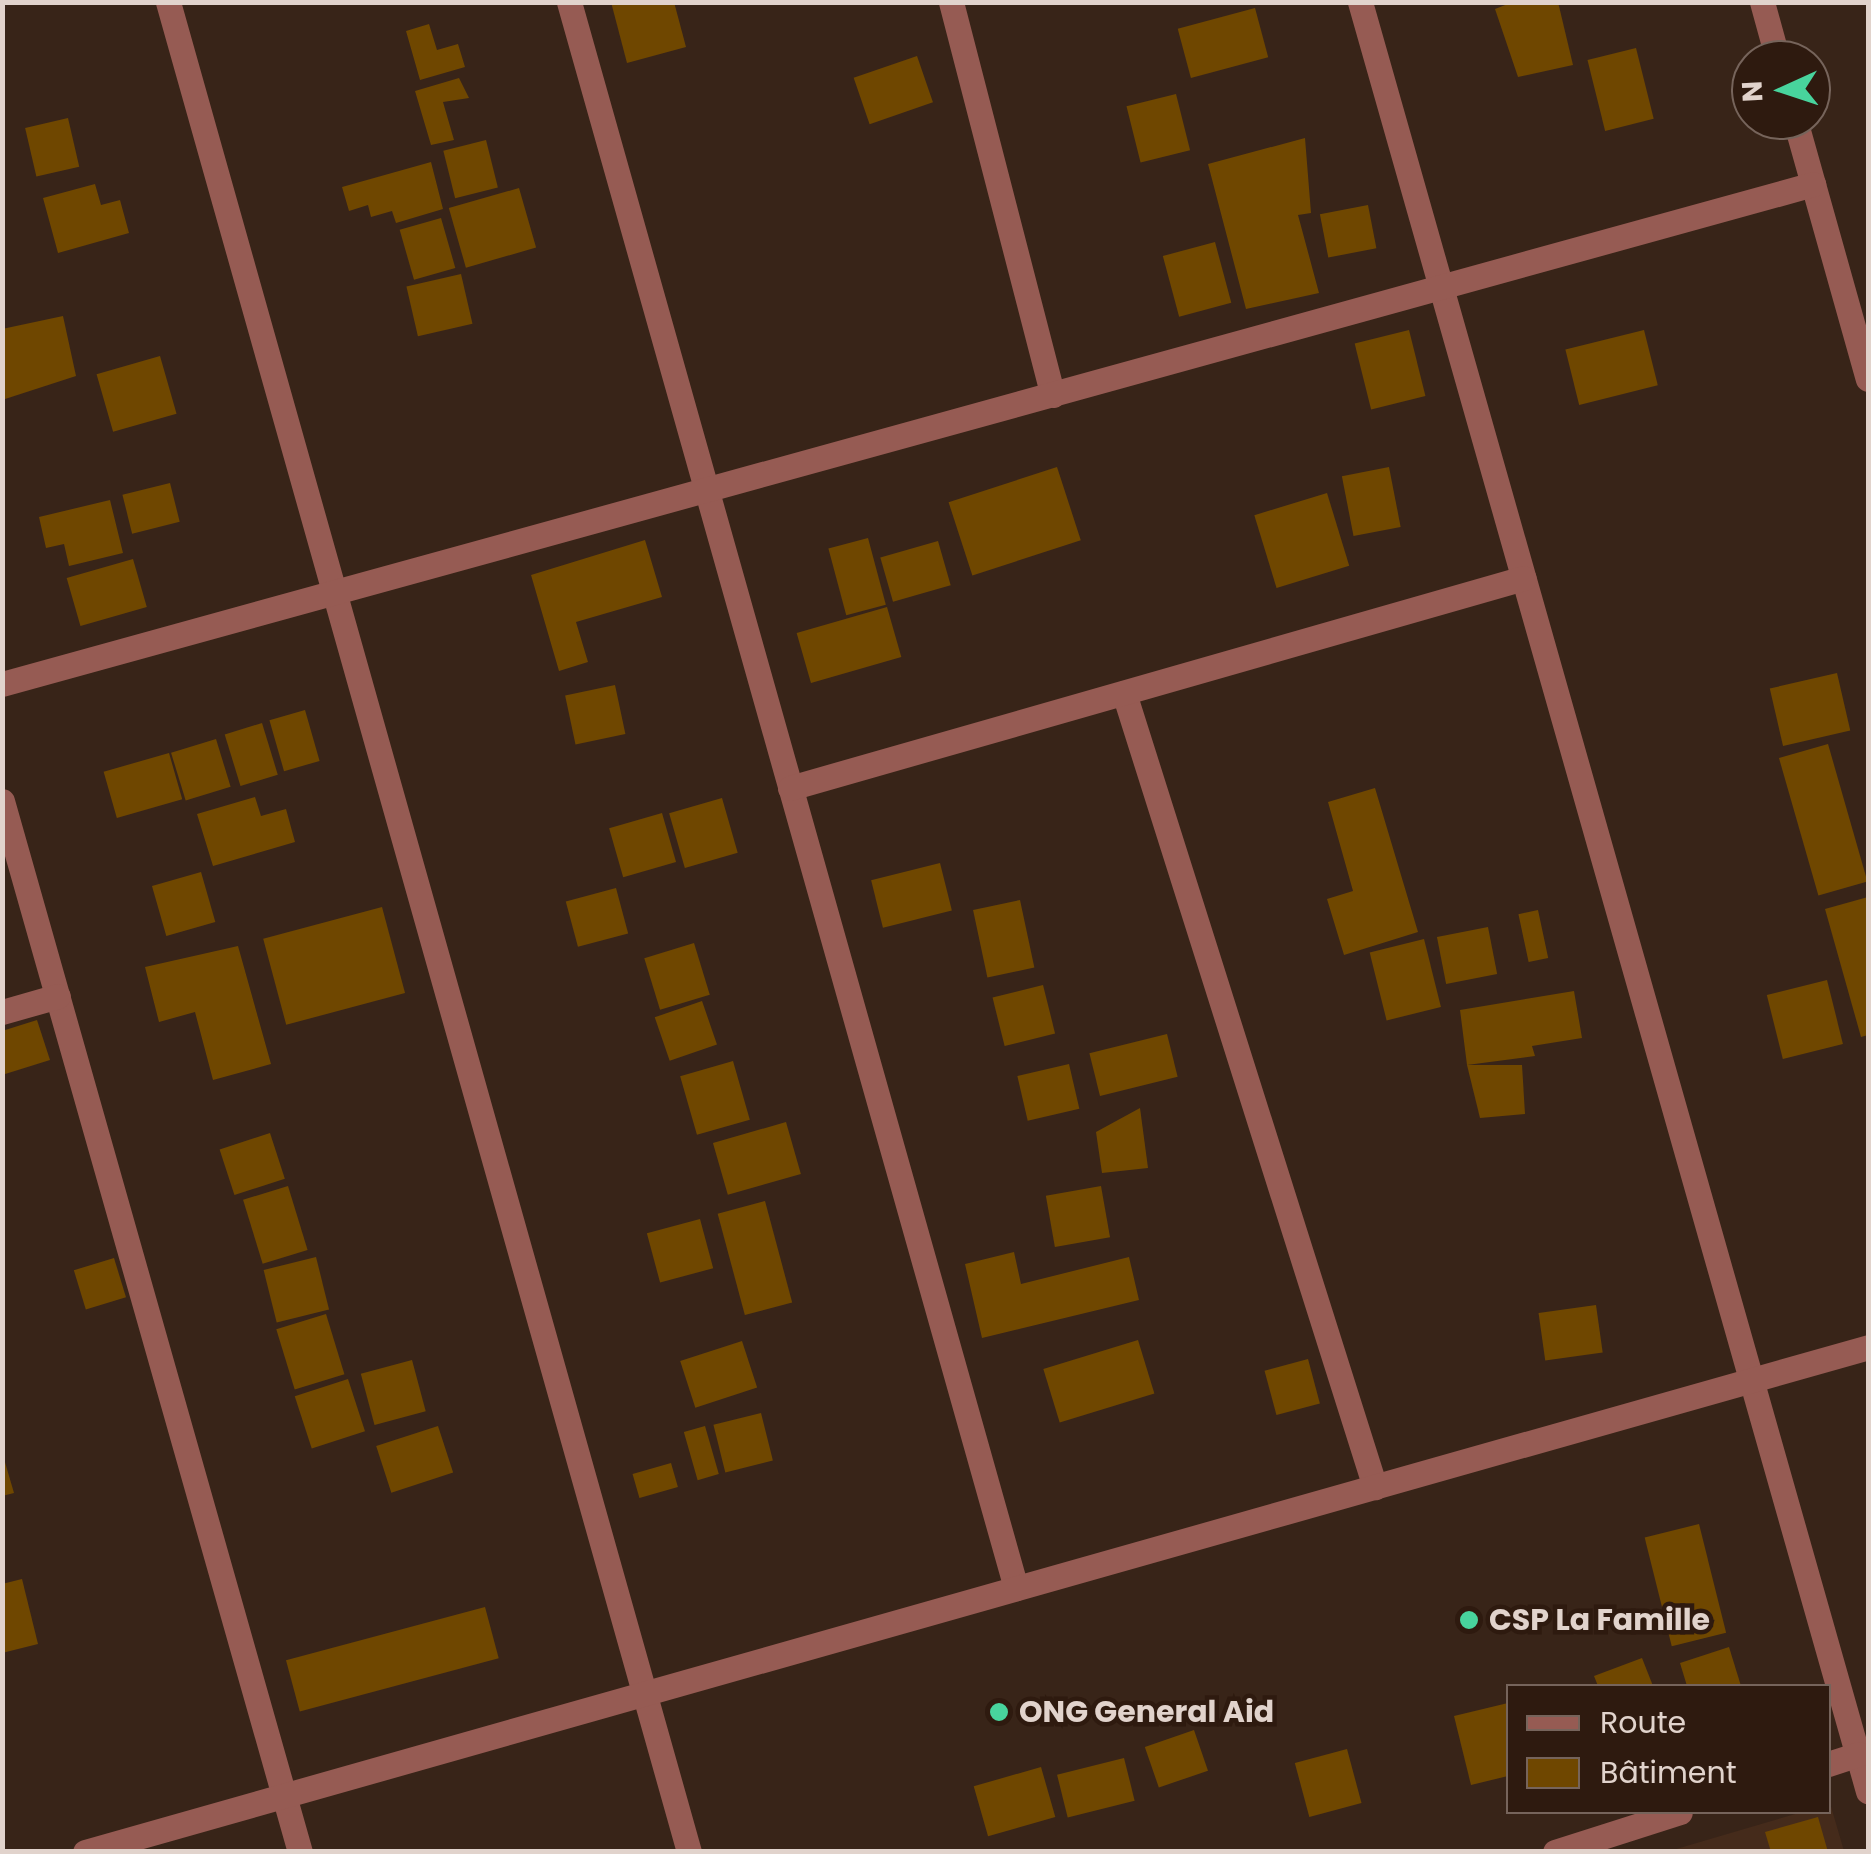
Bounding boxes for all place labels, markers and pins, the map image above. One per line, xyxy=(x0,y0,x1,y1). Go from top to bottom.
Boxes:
place label: CSP La Famille xyxy=(1489,1602,1710,1638)
marker: CSP La Famille xyxy=(1458,1609,1480,1631)
place label: ONG General Aid xyxy=(1019,1694,1274,1730)
marker: ONG General Aid xyxy=(988,1701,1010,1723)

